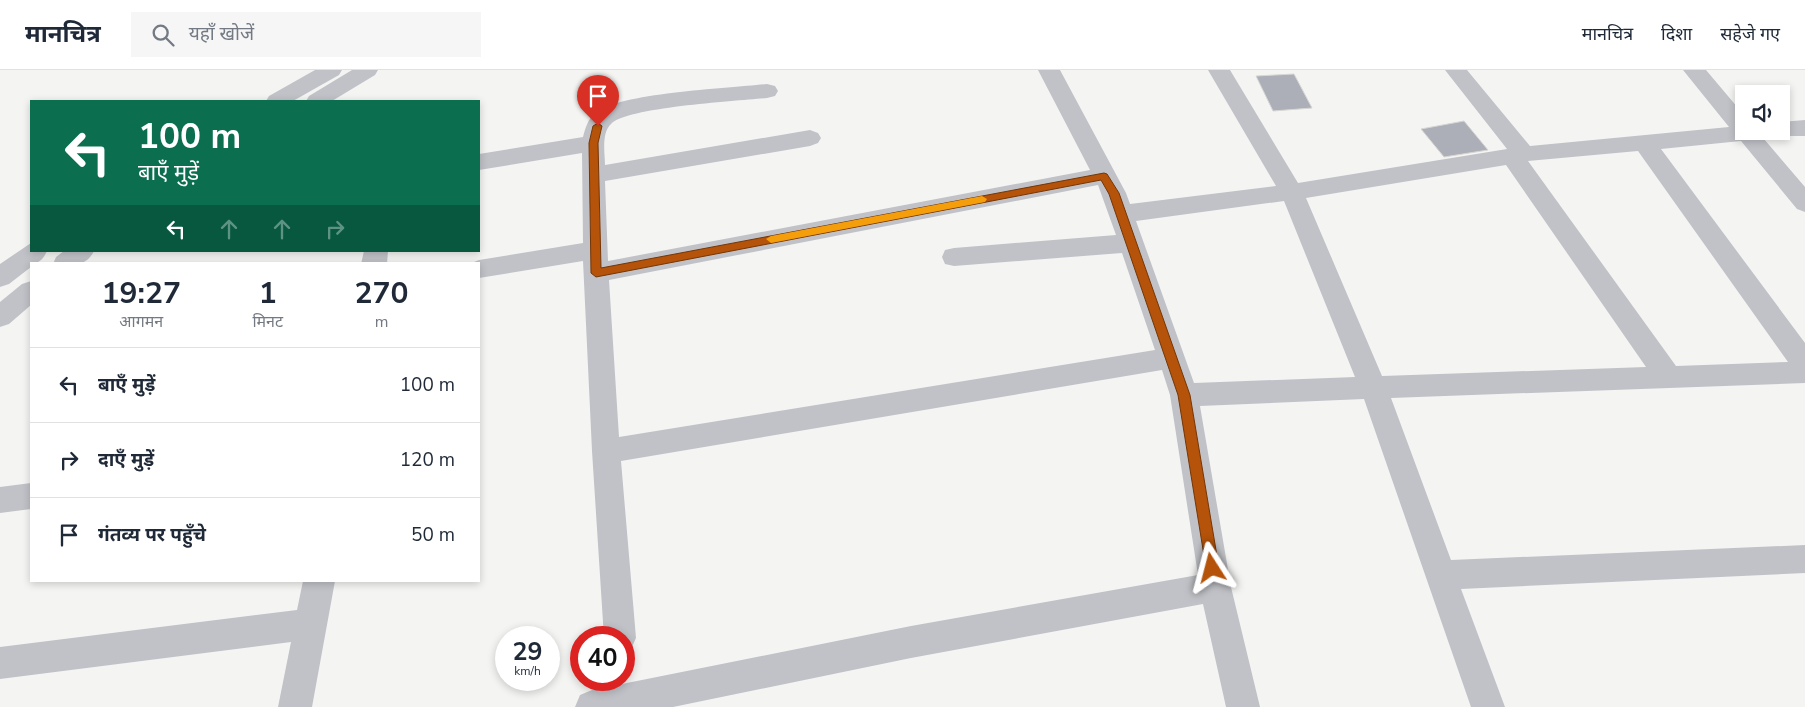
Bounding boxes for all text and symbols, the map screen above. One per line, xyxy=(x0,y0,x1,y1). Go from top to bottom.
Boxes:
search box xyxy=(131,12,481,57)
text: मानचित्र xyxy=(25,18,101,50)
icon: search xyxy=(149,21,177,49)
text: यहाँ खोजें xyxy=(189,21,254,47)
text: मानचित्र xyxy=(1582,22,1633,46)
text: दिशा xyxy=(1661,22,1692,46)
text: सहेजे गए xyxy=(1720,22,1780,46)
pin xyxy=(577,75,619,126)
icon: arrive xyxy=(584,82,612,110)
map controls xyxy=(1735,85,1790,140)
button: sound xyxy=(1735,85,1790,140)
text: 100 m xyxy=(138,113,241,160)
icon: left xyxy=(55,120,120,185)
text: बाएँ मुड़ें xyxy=(138,158,199,188)
icon: left xyxy=(162,215,190,243)
icon: ahead xyxy=(215,215,243,243)
icon: ahead xyxy=(268,215,296,243)
icon: right xyxy=(321,215,349,243)
text: 19:27 xyxy=(101,273,181,314)
text: 1 xyxy=(259,273,277,314)
text: 270 xyxy=(355,273,409,314)
text: आगमन xyxy=(119,311,163,333)
text: मिनट xyxy=(252,311,283,333)
text: m xyxy=(375,311,388,333)
icon: left xyxy=(55,371,83,399)
text: बाएँ मुड़ें xyxy=(98,372,155,398)
text: 100 m xyxy=(400,372,455,398)
icon: right xyxy=(55,446,83,474)
text: दाएँ मुड़ें xyxy=(98,447,154,473)
text: 120 m xyxy=(400,447,455,473)
icon: arrive xyxy=(55,521,83,549)
text: गंतव्य पर पहुँचे xyxy=(98,522,206,548)
text: 50 m xyxy=(411,522,455,548)
position arrow xyxy=(1185,541,1237,593)
speed limit sign: 40 xyxy=(570,626,635,691)
text: 29 xyxy=(512,635,543,669)
text: km/h xyxy=(514,663,541,679)

